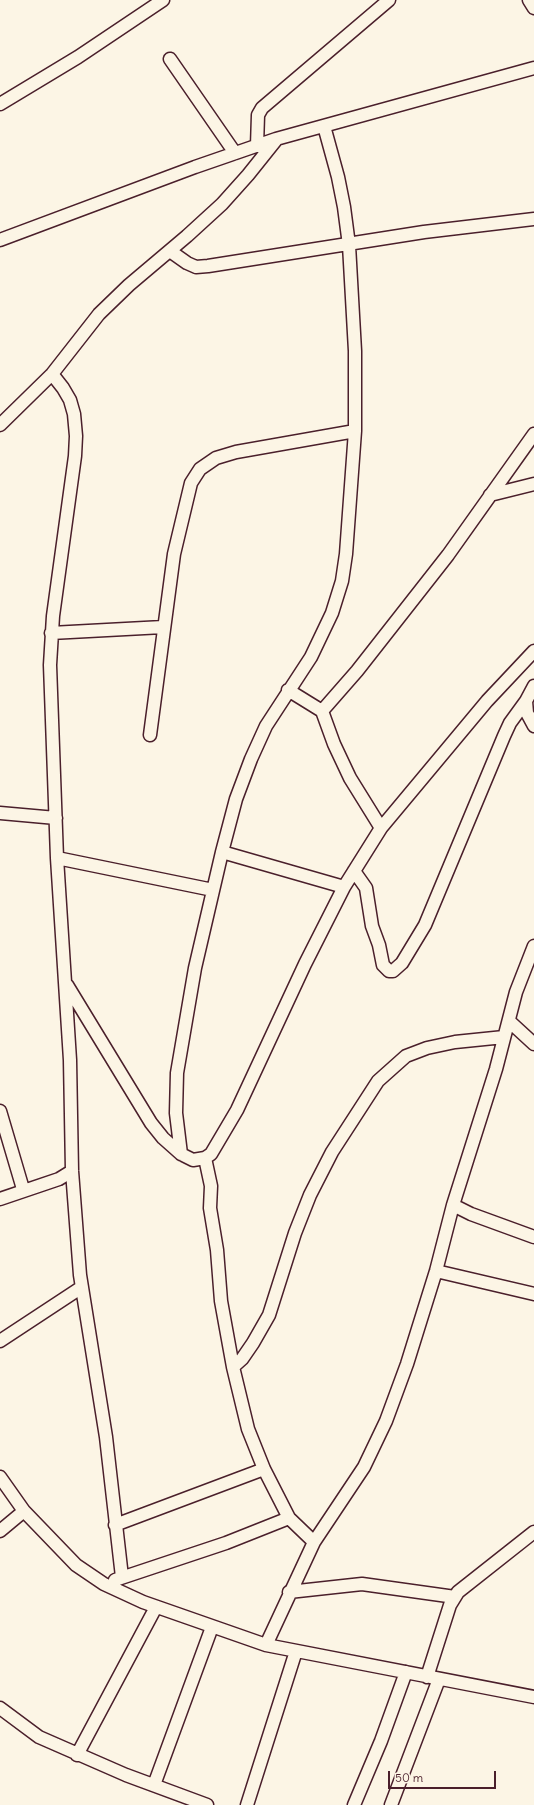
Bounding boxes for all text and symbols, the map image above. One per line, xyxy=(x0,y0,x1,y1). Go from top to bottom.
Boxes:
scale bar xyxy=(390,1763,498,1789)
text: 50 m xyxy=(395,1770,423,1785)

